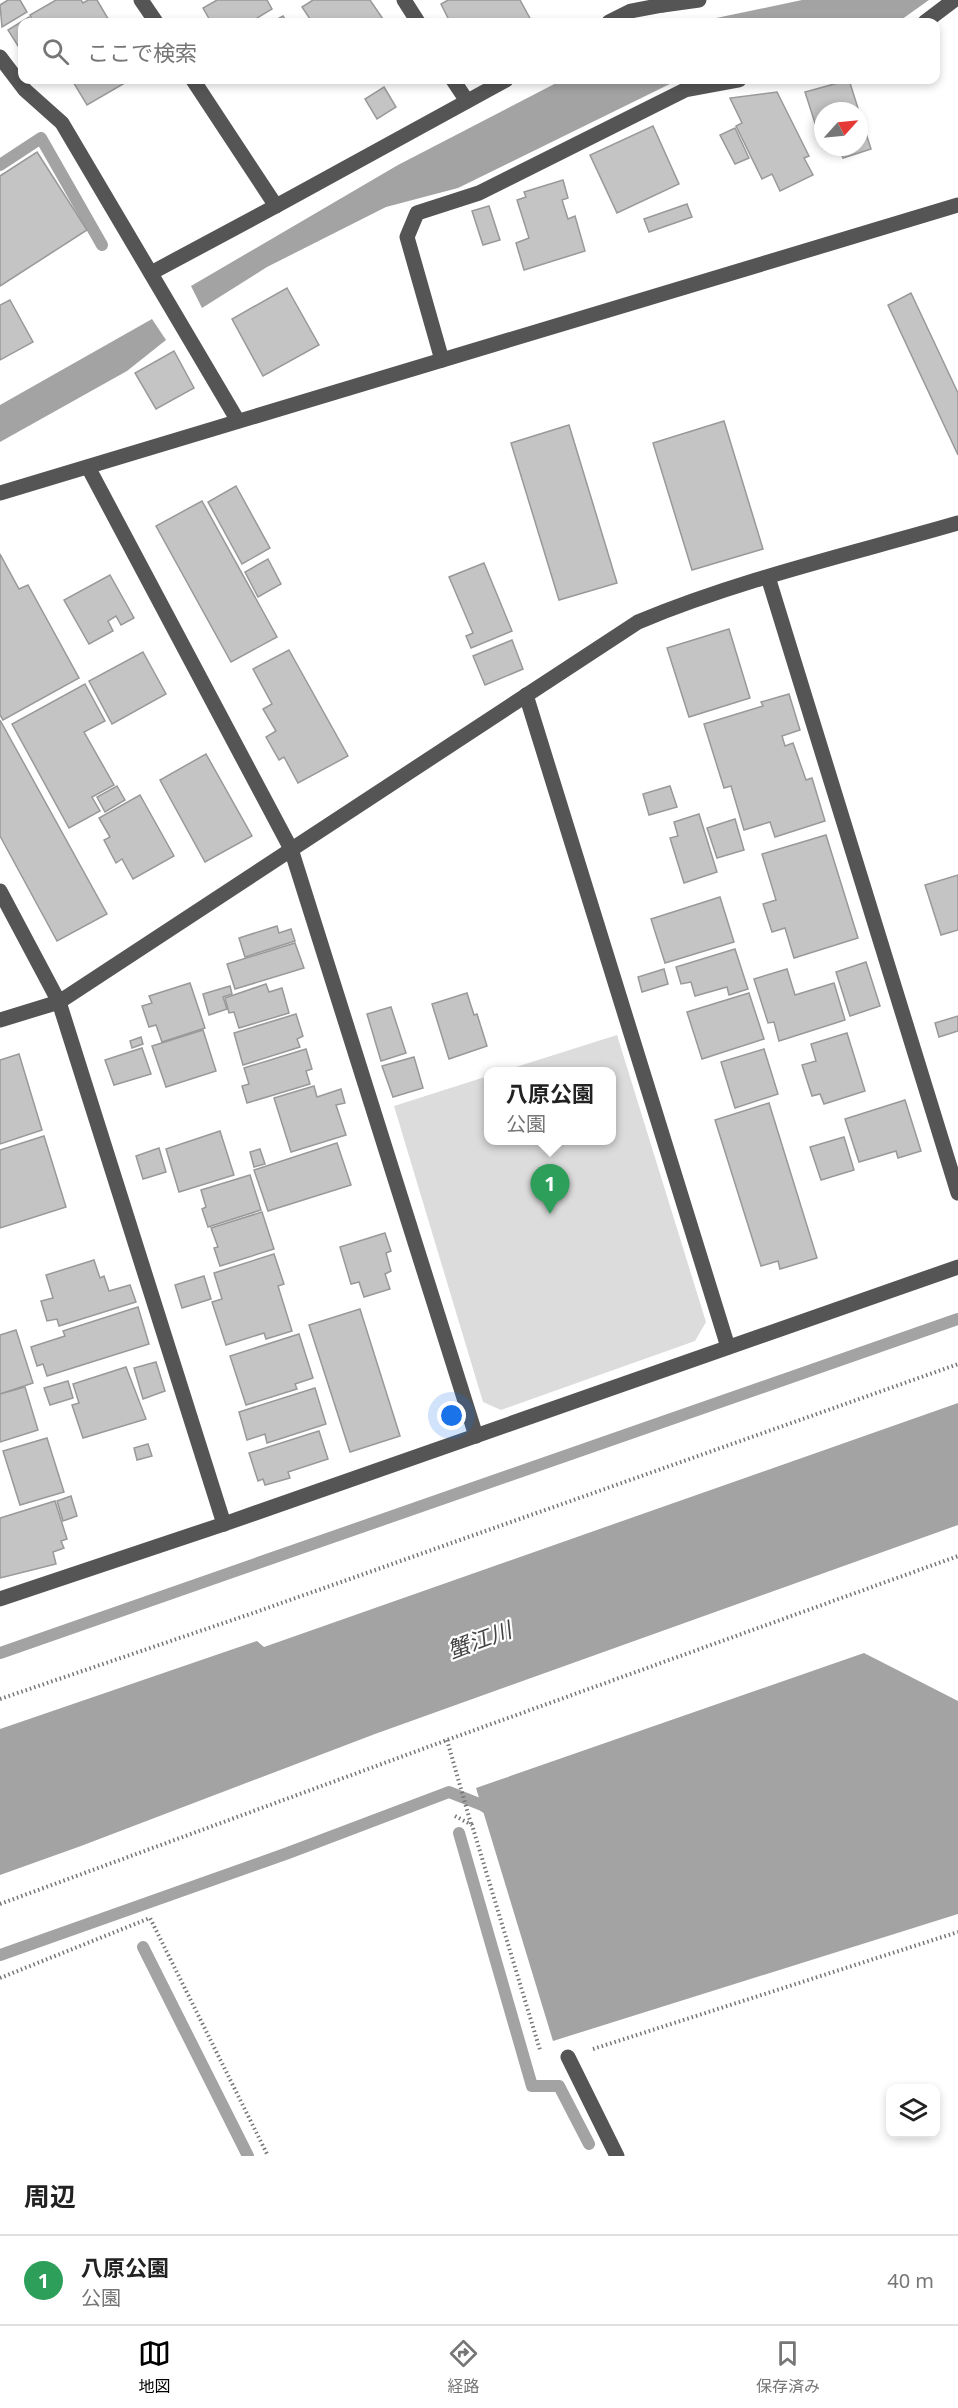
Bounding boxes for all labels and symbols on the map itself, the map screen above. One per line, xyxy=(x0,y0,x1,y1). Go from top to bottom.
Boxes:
north arrow xyxy=(814,102,868,156)
pin: 1 xyxy=(530,1164,570,1214)
your location xyxy=(437,1401,466,1430)
water label: 蟹江川 xyxy=(443,1613,517,1664)

